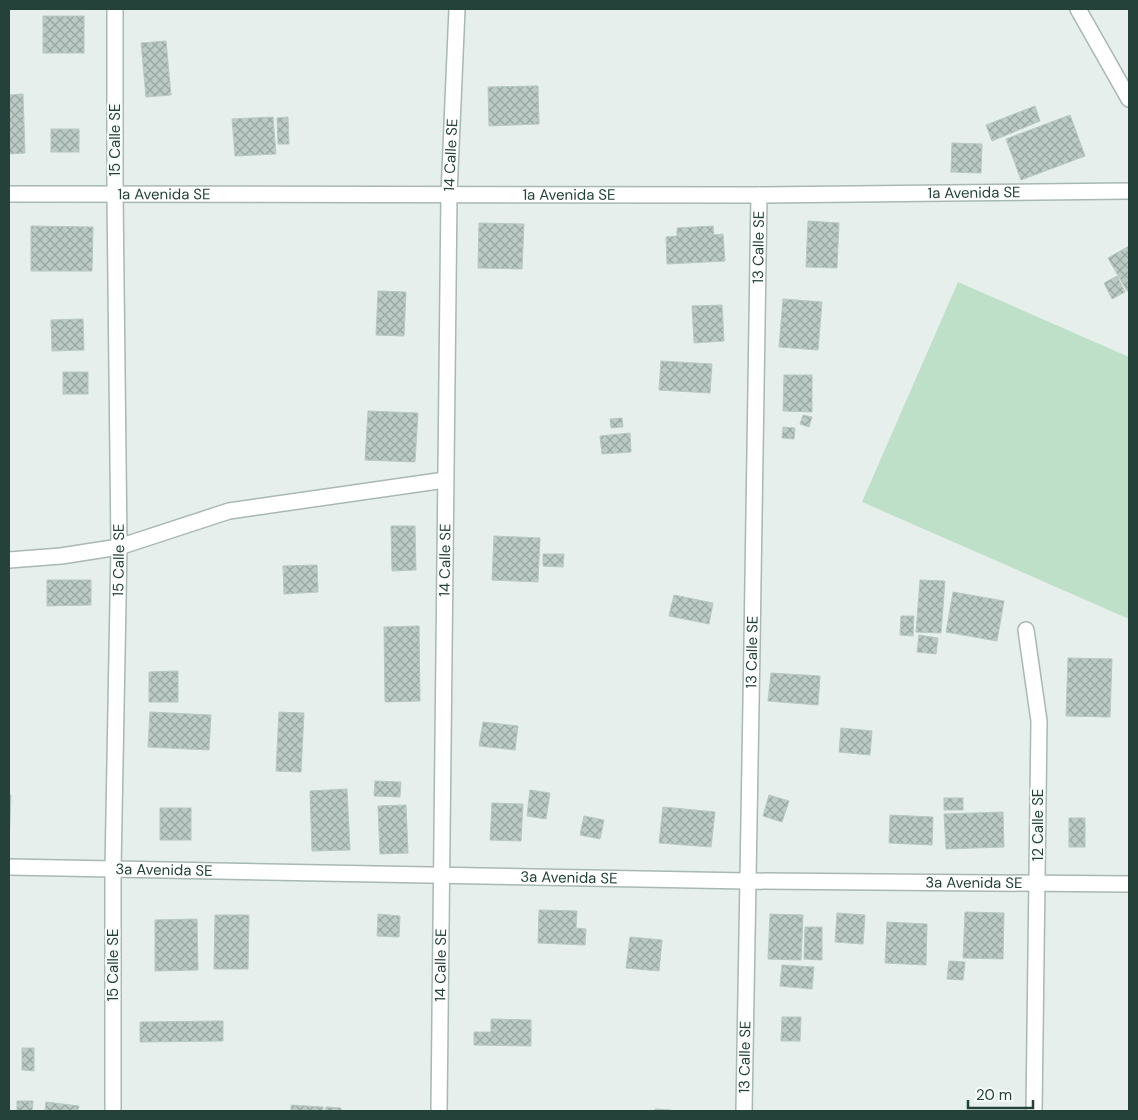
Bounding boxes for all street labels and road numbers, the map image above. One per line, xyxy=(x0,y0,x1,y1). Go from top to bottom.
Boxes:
street label: 15 Calle SE xyxy=(105,103,125,177)
street label: 14 Calle SE xyxy=(439,118,462,192)
street label: 1a Avenida SE xyxy=(927,182,1021,203)
street label: 1a Avenida SE xyxy=(117,184,211,204)
street label: 1a Avenida SE xyxy=(522,185,616,205)
street label: 13 Calle SE xyxy=(748,211,769,284)
street label: 15 Calle SE xyxy=(108,523,129,597)
street label: 14 Calle SE xyxy=(435,523,455,597)
street label: 13 Calle SE xyxy=(741,615,763,689)
street label: 12 Calle SE xyxy=(1028,789,1048,861)
street label: 3a Avenida SE xyxy=(115,859,213,881)
street label: 3a Avenida SE xyxy=(520,867,618,889)
street label: 3a Avenida SE xyxy=(925,872,1023,893)
street label: 15 Calle SE xyxy=(103,928,123,1002)
street label: 14 Calle SE xyxy=(430,928,451,1002)
street label: 13 Calle SE xyxy=(734,1020,755,1094)

